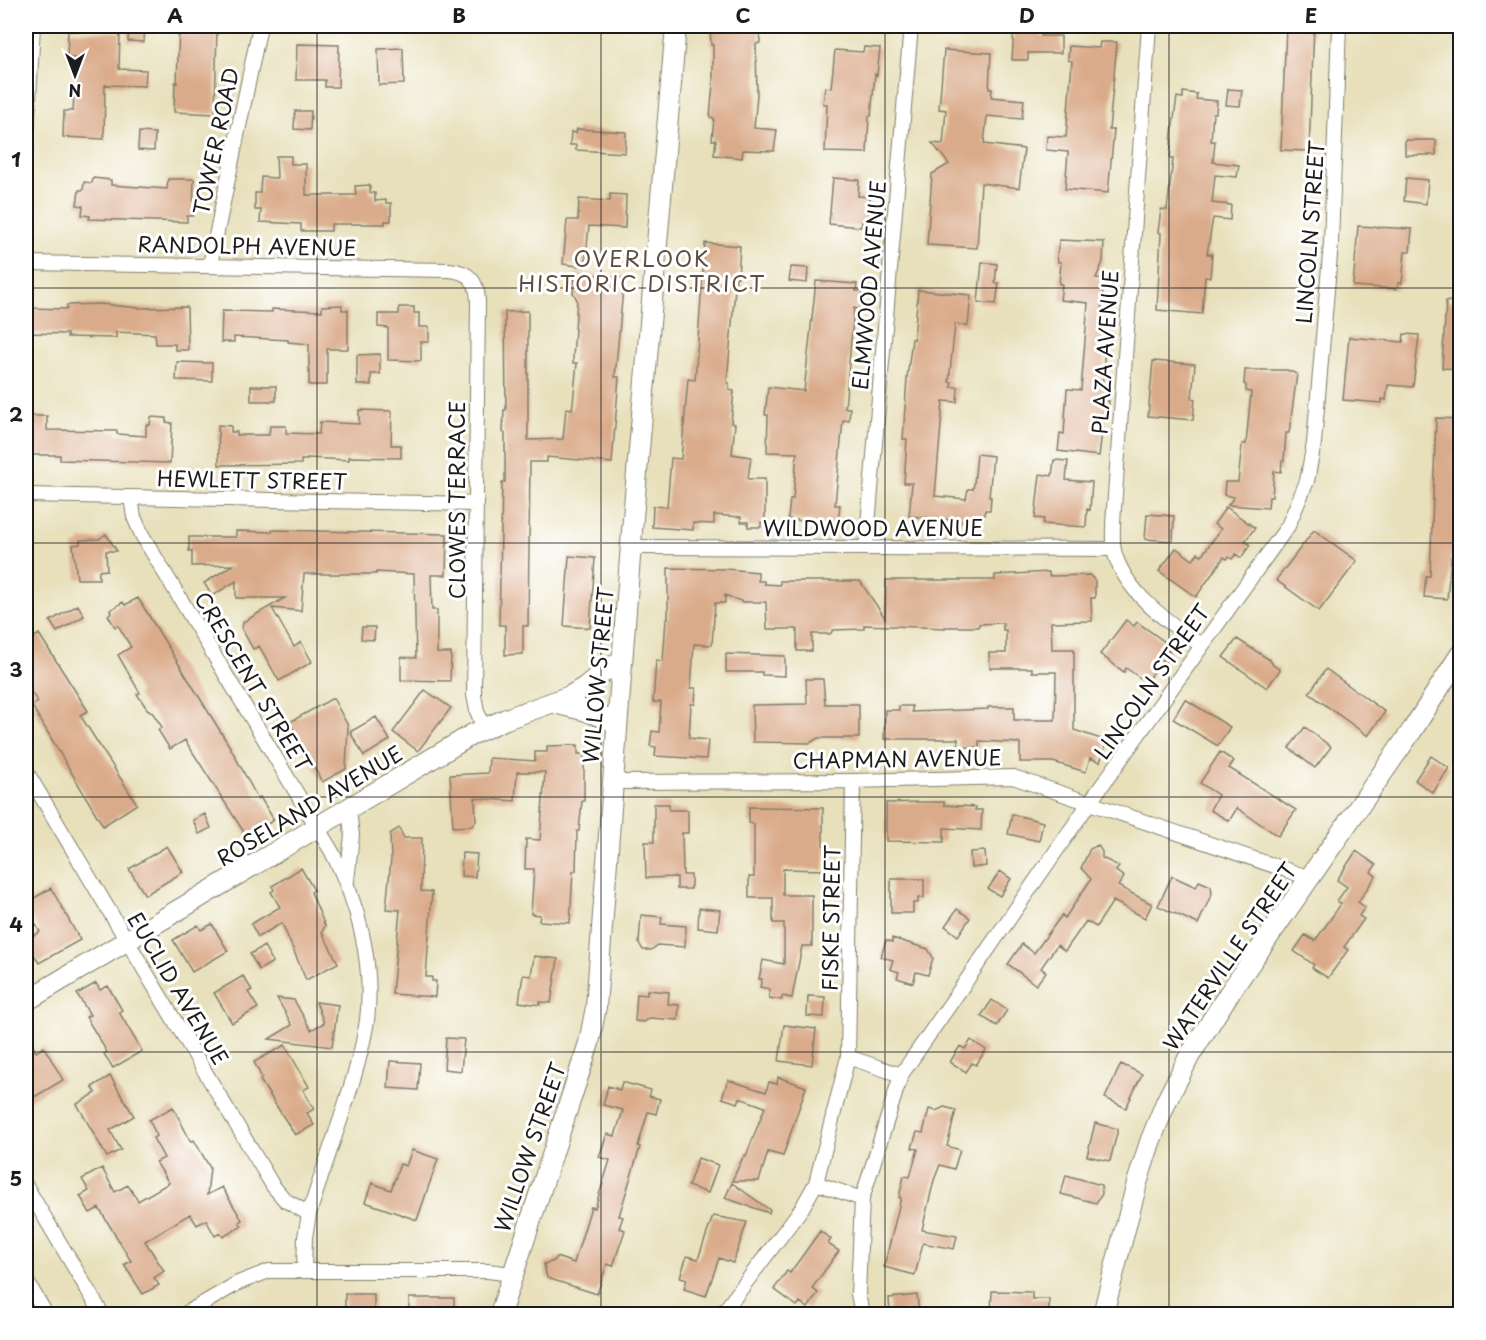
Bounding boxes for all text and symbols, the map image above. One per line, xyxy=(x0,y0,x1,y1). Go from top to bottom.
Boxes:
text: A xyxy=(167,0,183,30)
text: B xyxy=(452,0,466,30)
text: C xyxy=(735,0,751,30)
text: D xyxy=(1019,0,1035,30)
text: E xyxy=(1305,0,1317,30)
north arrow xyxy=(45,45,105,105)
street label: TOWER ROAD xyxy=(184,64,246,218)
text: N xyxy=(69,79,81,103)
street label: LINCOLN STREET xyxy=(1287,139,1331,325)
text: 1 xyxy=(11,144,21,174)
street label: ELMWOOD AVENUE xyxy=(843,179,893,391)
street label: RANDOLPH AVENUE xyxy=(137,227,357,263)
district label: OVERLOOK HISTORIC DISTRICT xyxy=(518,241,766,299)
street label: PLAZA AVENUE xyxy=(1082,269,1126,435)
text: 2 xyxy=(9,399,23,429)
street label: CLOWES TERRACE xyxy=(440,401,472,599)
street label: HEWLETT STREET xyxy=(157,461,348,497)
street label: WILDWOOD AVENUE xyxy=(763,511,983,543)
street label: CRESCENT STREET xyxy=(188,585,321,778)
street label: WILLOW STREET xyxy=(573,585,621,765)
street label: LINCOLN STREET xyxy=(1085,596,1217,765)
text: 3 xyxy=(9,654,23,684)
street label: ROSELAND AVENUE xyxy=(210,737,408,873)
street label: CHAPMAN AVENUE xyxy=(792,740,1002,776)
street label: FISKE STREET xyxy=(813,844,847,991)
street label: WATERVILLE STREET xyxy=(1154,855,1304,1056)
street label: EUCLID AVENUE xyxy=(121,905,237,1071)
text: 4 xyxy=(9,909,23,939)
street label: WILLOW STREET xyxy=(485,1057,573,1236)
text: 5 xyxy=(10,1163,22,1193)

